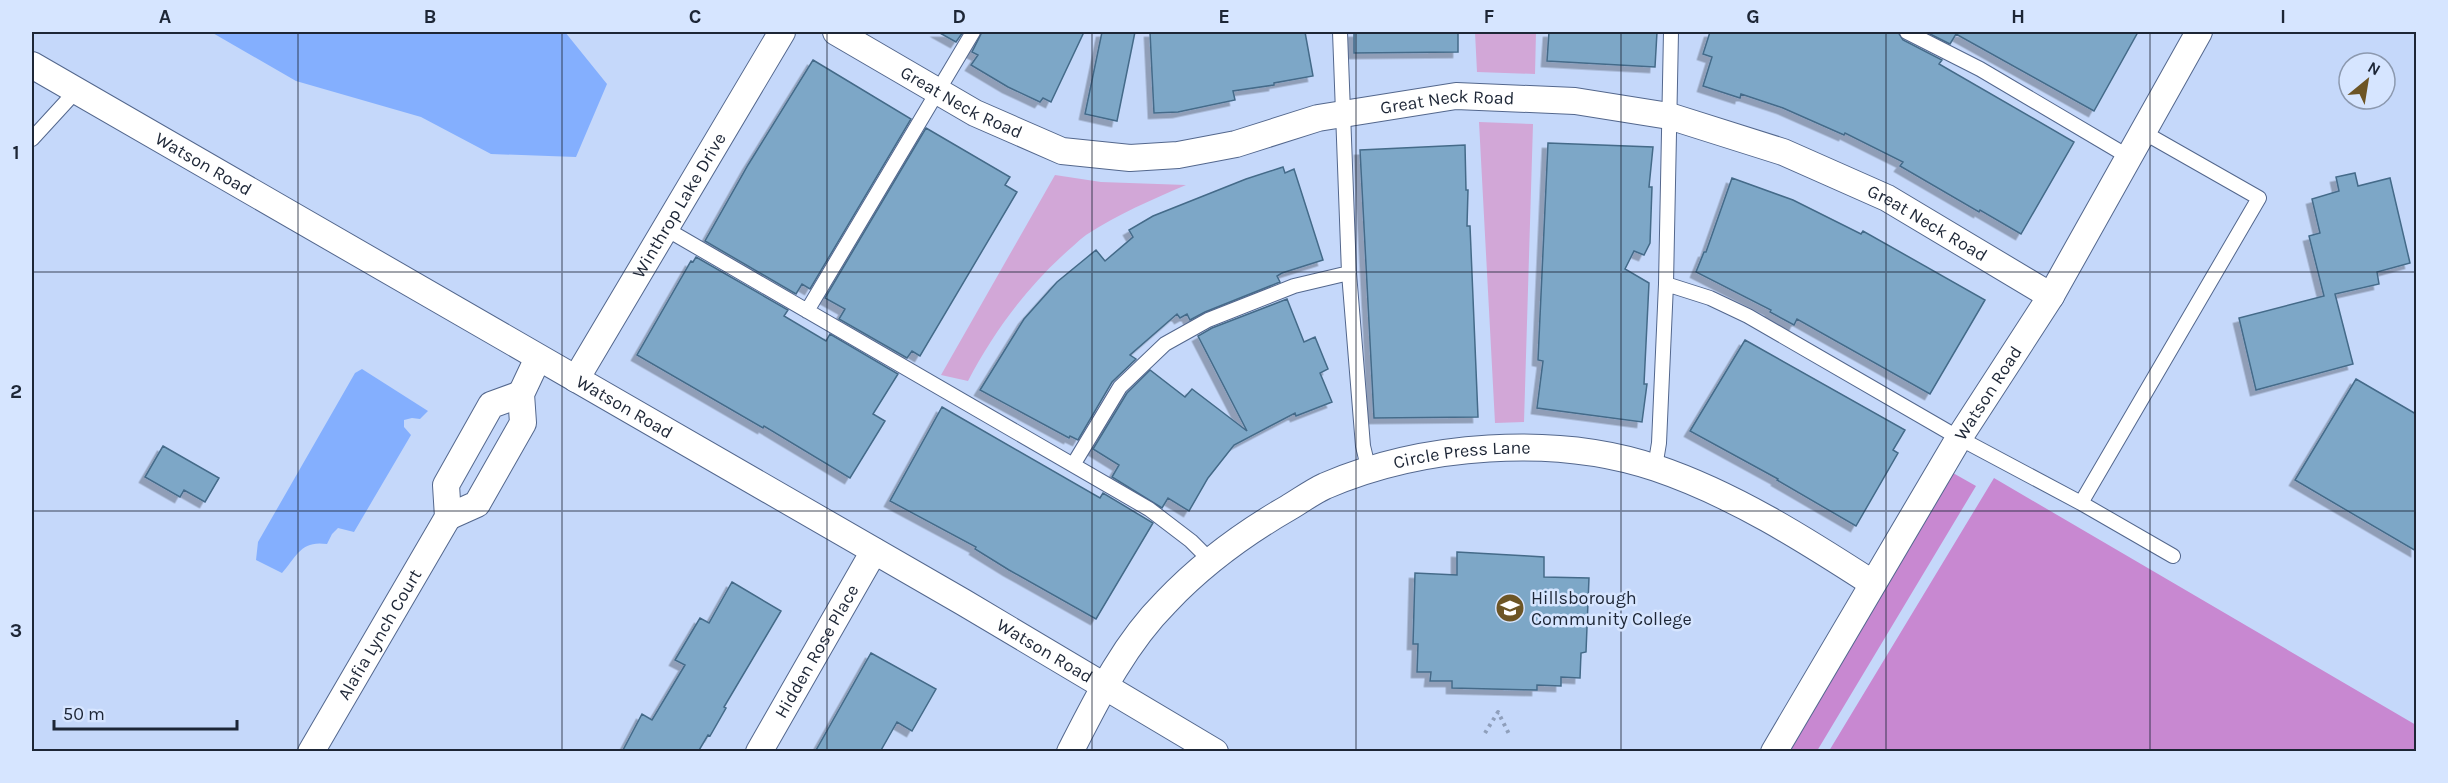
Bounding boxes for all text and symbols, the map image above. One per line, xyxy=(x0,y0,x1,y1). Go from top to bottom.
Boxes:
text: A xyxy=(159,5,172,28)
text: B xyxy=(424,5,436,28)
text: C xyxy=(689,5,701,28)
text: D xyxy=(952,5,966,28)
text: E xyxy=(1218,5,1230,28)
text: F xyxy=(1484,5,1495,28)
text: G xyxy=(1746,5,1760,28)
text: H xyxy=(2011,5,2025,28)
text: I xyxy=(2280,5,2286,28)
north arrow xyxy=(2337,51,2397,111)
text: N xyxy=(2365,57,2384,80)
street label: Great Neck Road xyxy=(897,61,1026,143)
street label: Great Neck Road xyxy=(1379,85,1515,119)
street label: Watson Road xyxy=(151,127,256,200)
street label: Winthrop Lake Drive xyxy=(627,129,731,282)
text: 1 xyxy=(12,141,20,164)
street label: Great Neck Road xyxy=(1864,180,1991,266)
street label: Watson Road xyxy=(1949,342,2027,444)
street label: Watson Road xyxy=(572,370,677,443)
text: 2 xyxy=(10,380,22,403)
street label: Circle Press Lane xyxy=(1391,437,1531,474)
street label: Alafia Lynch Court xyxy=(333,565,426,704)
street label: Hidden Rose Place xyxy=(770,581,864,722)
place label: Hillsborough Community College xyxy=(1531,587,1692,630)
school or university icon: Hillsborough Community College xyxy=(1494,592,1526,624)
street label: Watson Road xyxy=(993,614,1097,688)
text: 3 xyxy=(10,619,22,642)
scale bar xyxy=(54,693,237,731)
text: 50 m xyxy=(63,703,105,725)

